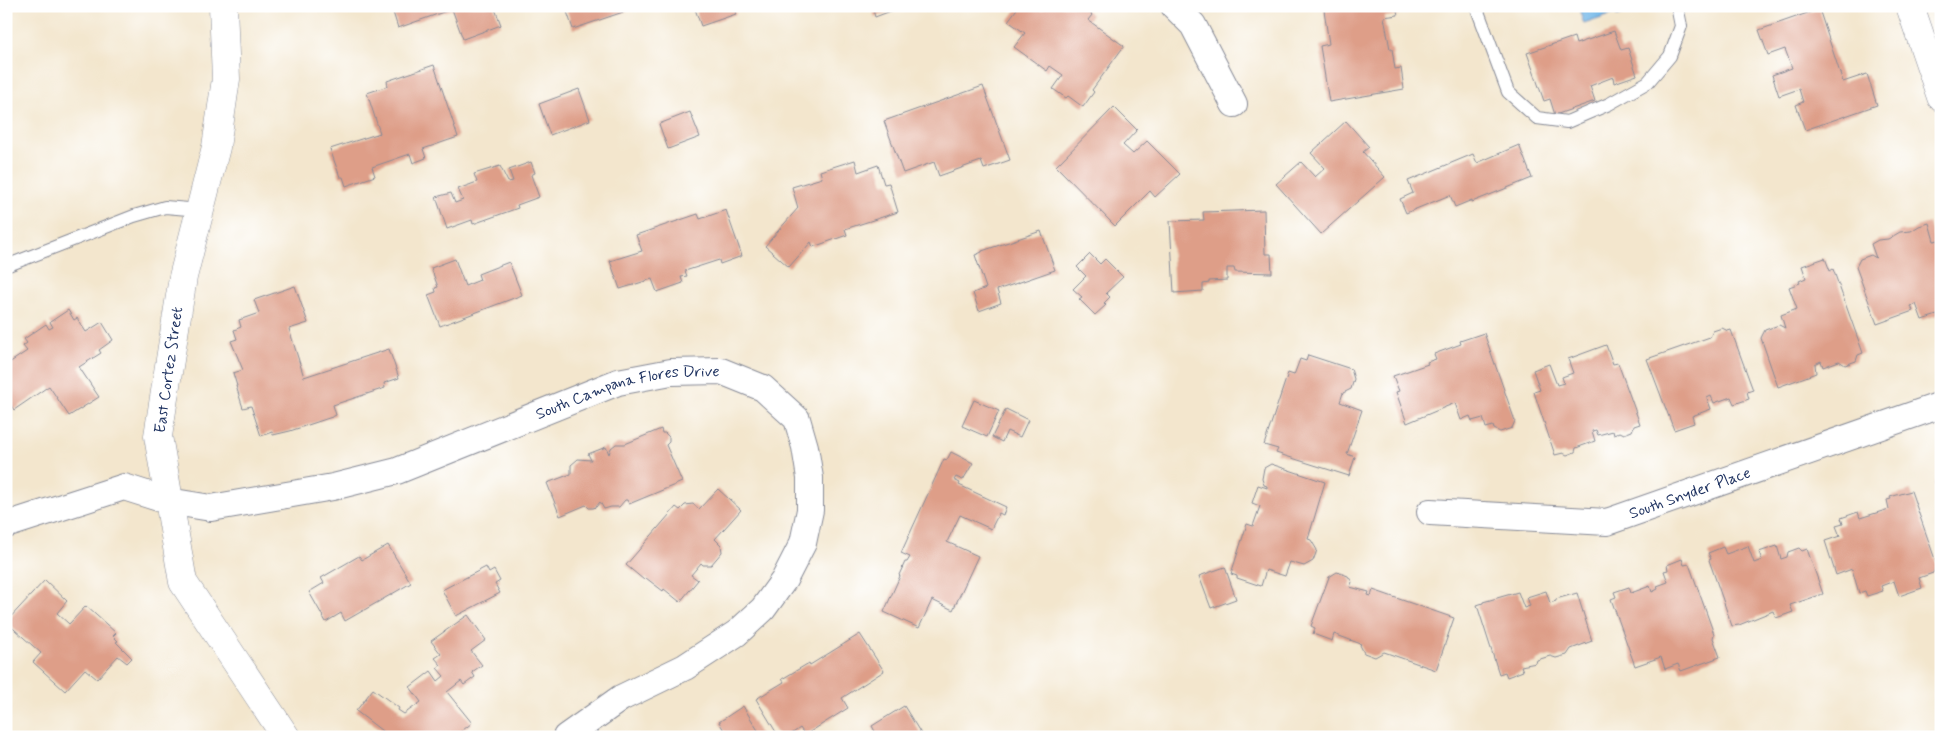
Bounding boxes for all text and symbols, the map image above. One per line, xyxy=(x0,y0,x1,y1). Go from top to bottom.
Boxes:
street label: East Cortez Street xyxy=(150,305,188,435)
street label: South Campana Flores Drive xyxy=(532,361,720,425)
street label: South Snyder Place xyxy=(1626,462,1753,524)

